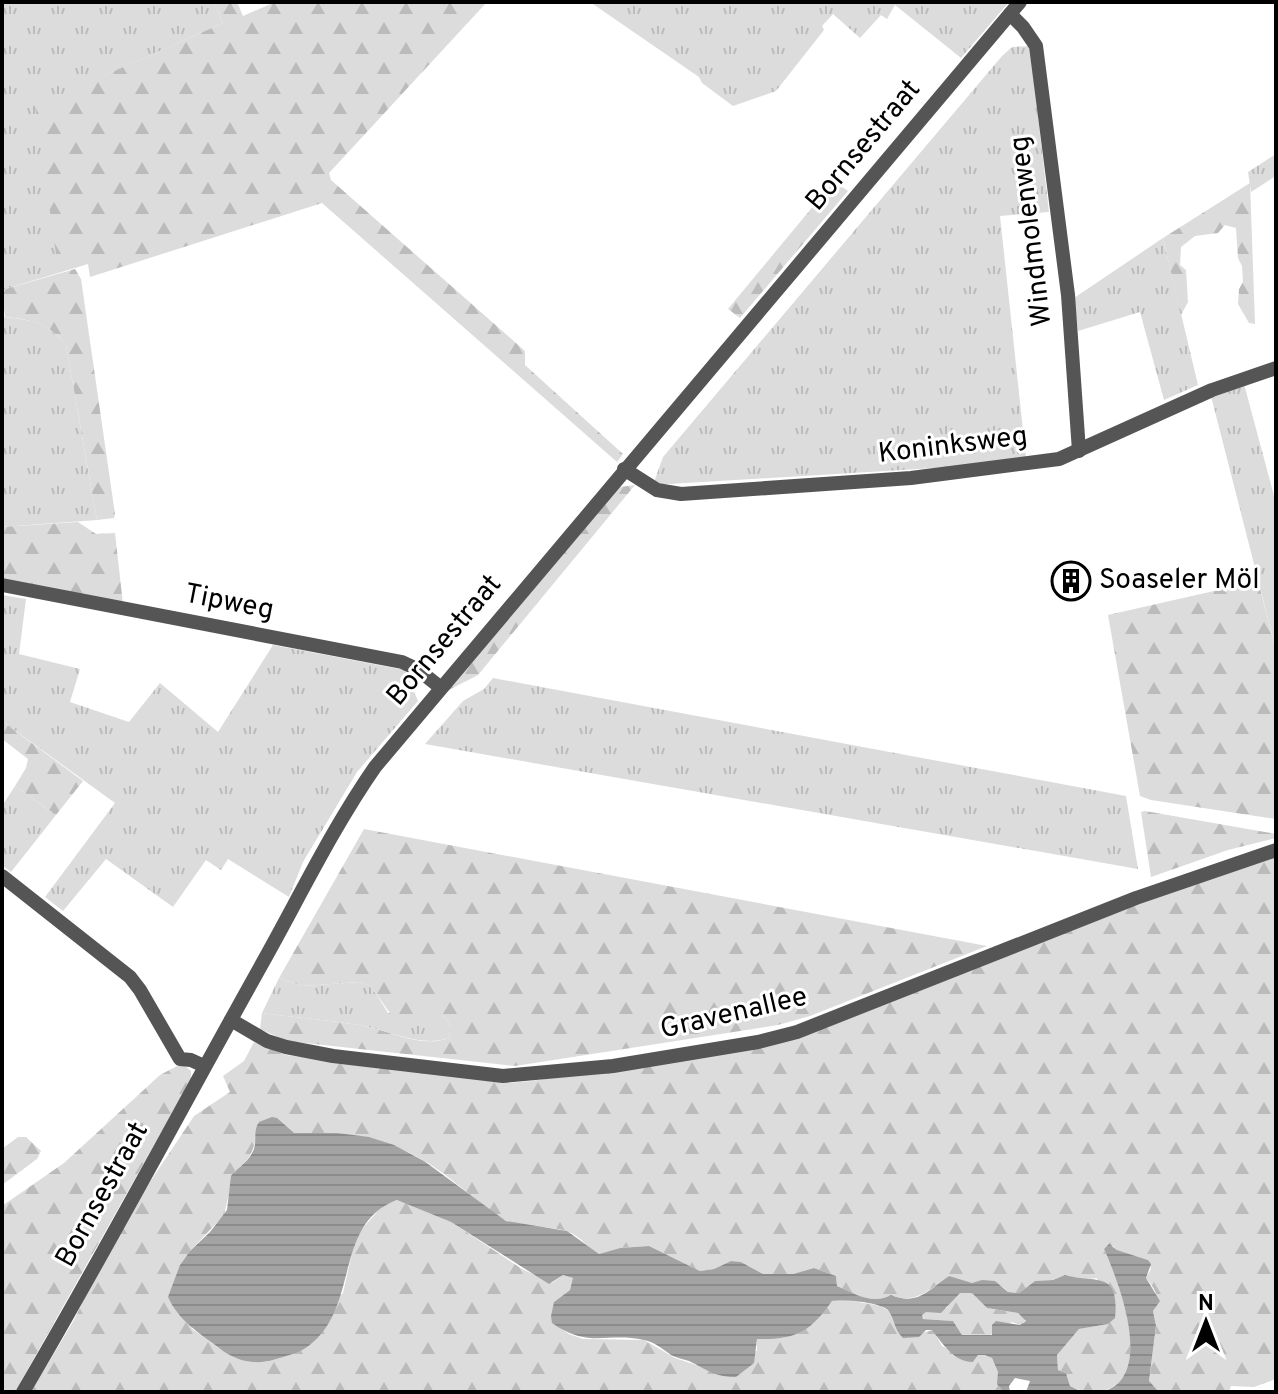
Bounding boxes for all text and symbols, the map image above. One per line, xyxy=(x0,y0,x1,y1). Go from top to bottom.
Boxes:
street label: Bornsestraat xyxy=(799,73,929,219)
street label: Windmolenweg xyxy=(1002,134,1062,328)
street label: Koninksweg xyxy=(876,419,1030,473)
building icon: Soaseler Möl xyxy=(1050,560,1092,602)
place label: Soaseler Möl xyxy=(1099,563,1260,599)
street label: Bornsestraat xyxy=(380,568,510,714)
street label: Tipweg xyxy=(181,577,277,629)
street label: Gravenallee xyxy=(657,980,811,1048)
street label: Bornsestraat xyxy=(48,1116,158,1274)
north arrow xyxy=(1166,1282,1246,1362)
text: N xyxy=(1198,1291,1214,1318)

